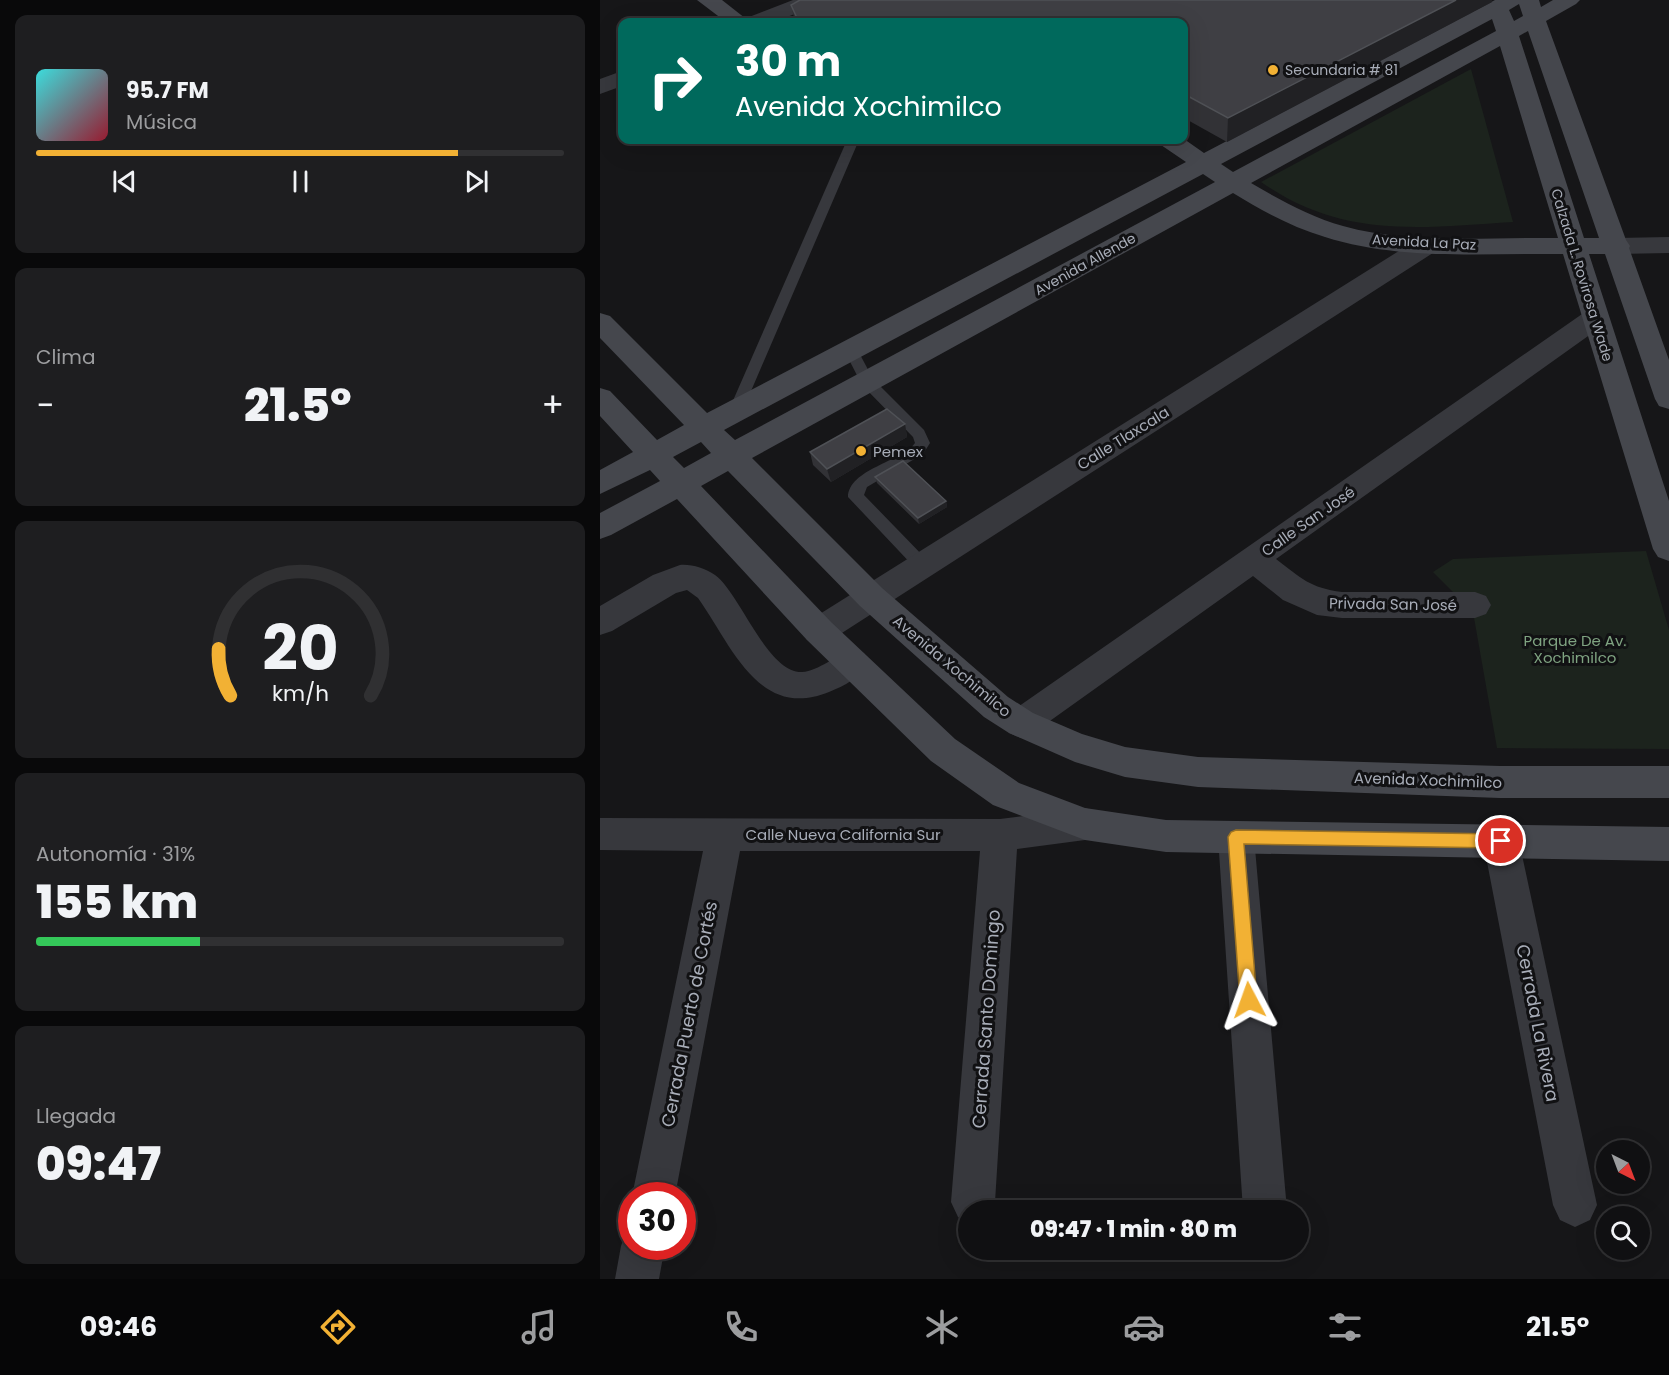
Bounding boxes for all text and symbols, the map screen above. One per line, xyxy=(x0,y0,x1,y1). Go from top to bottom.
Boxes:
text: 30 m xyxy=(735,32,841,91)
icon: right xyxy=(636,42,714,120)
place label: Secundaria # 81 xyxy=(1285,60,1398,80)
marker: Secundaria # 81 xyxy=(1266,63,1280,77)
text: 95.7 FM xyxy=(126,75,209,106)
text: Avenida Xochimilco xyxy=(735,88,1002,125)
text: Música xyxy=(126,108,197,136)
icon: previous xyxy=(108,165,141,198)
icon: pause xyxy=(284,165,317,198)
icon: next xyxy=(460,165,493,198)
street label: Calzada L. Rovirosa Wade xyxy=(1546,186,1618,364)
street label: Avenida Allende xyxy=(1031,228,1140,300)
street label: Avenida La Paz xyxy=(1371,229,1477,255)
text: Clima xyxy=(36,343,95,371)
text: 21.5° xyxy=(244,374,352,437)
text: − xyxy=(36,382,54,429)
text: + xyxy=(541,382,564,429)
street label: Calle Tlaxcala xyxy=(1073,401,1173,475)
place label: Pemex xyxy=(873,441,923,462)
marker: Pemex xyxy=(854,444,868,458)
street label: Calle San José xyxy=(1257,481,1359,561)
street label: Privada San José xyxy=(1329,592,1457,616)
text: 20 xyxy=(262,605,338,693)
street label: Avenida Xochimilco xyxy=(888,610,1016,722)
park label: Parque De Av. Xochimilco xyxy=(1523,630,1627,668)
text: km/h xyxy=(271,679,329,710)
street label: Avenida Xochimilco xyxy=(1354,767,1502,793)
pin xyxy=(1475,815,1526,866)
street label: Calle Nueva California Sur xyxy=(745,824,941,845)
icon: arrive xyxy=(1484,824,1517,857)
text: Autonomía · 31% xyxy=(36,840,195,868)
text: 155 km xyxy=(36,871,198,934)
street label: Cerrada Puerto de Cortés xyxy=(655,899,723,1129)
street label: Cerrada Santo Domingo xyxy=(966,909,1006,1129)
street label: Cerrada La Rivera xyxy=(1510,942,1566,1104)
position arrow xyxy=(1217,968,1281,1032)
text: Llegada xyxy=(36,1102,116,1130)
text: 09:47 xyxy=(36,1133,161,1196)
north arrow xyxy=(1596,1140,1650,1194)
map controls xyxy=(1596,1140,1650,1260)
speed limit sign: 30 xyxy=(618,1182,696,1260)
button: search xyxy=(1596,1206,1650,1260)
text: 09:47 · 1 min · 80 m xyxy=(1030,1214,1237,1245)
icon: directions xyxy=(317,1306,359,1348)
icon: music xyxy=(518,1306,560,1348)
icon: phone xyxy=(720,1306,762,1348)
icon: climate xyxy=(921,1306,963,1348)
icon: car xyxy=(1123,1306,1165,1348)
icon: filters xyxy=(1324,1306,1366,1348)
text: 09:46 xyxy=(80,1308,157,1345)
text: 21.5° xyxy=(1526,1308,1589,1345)

